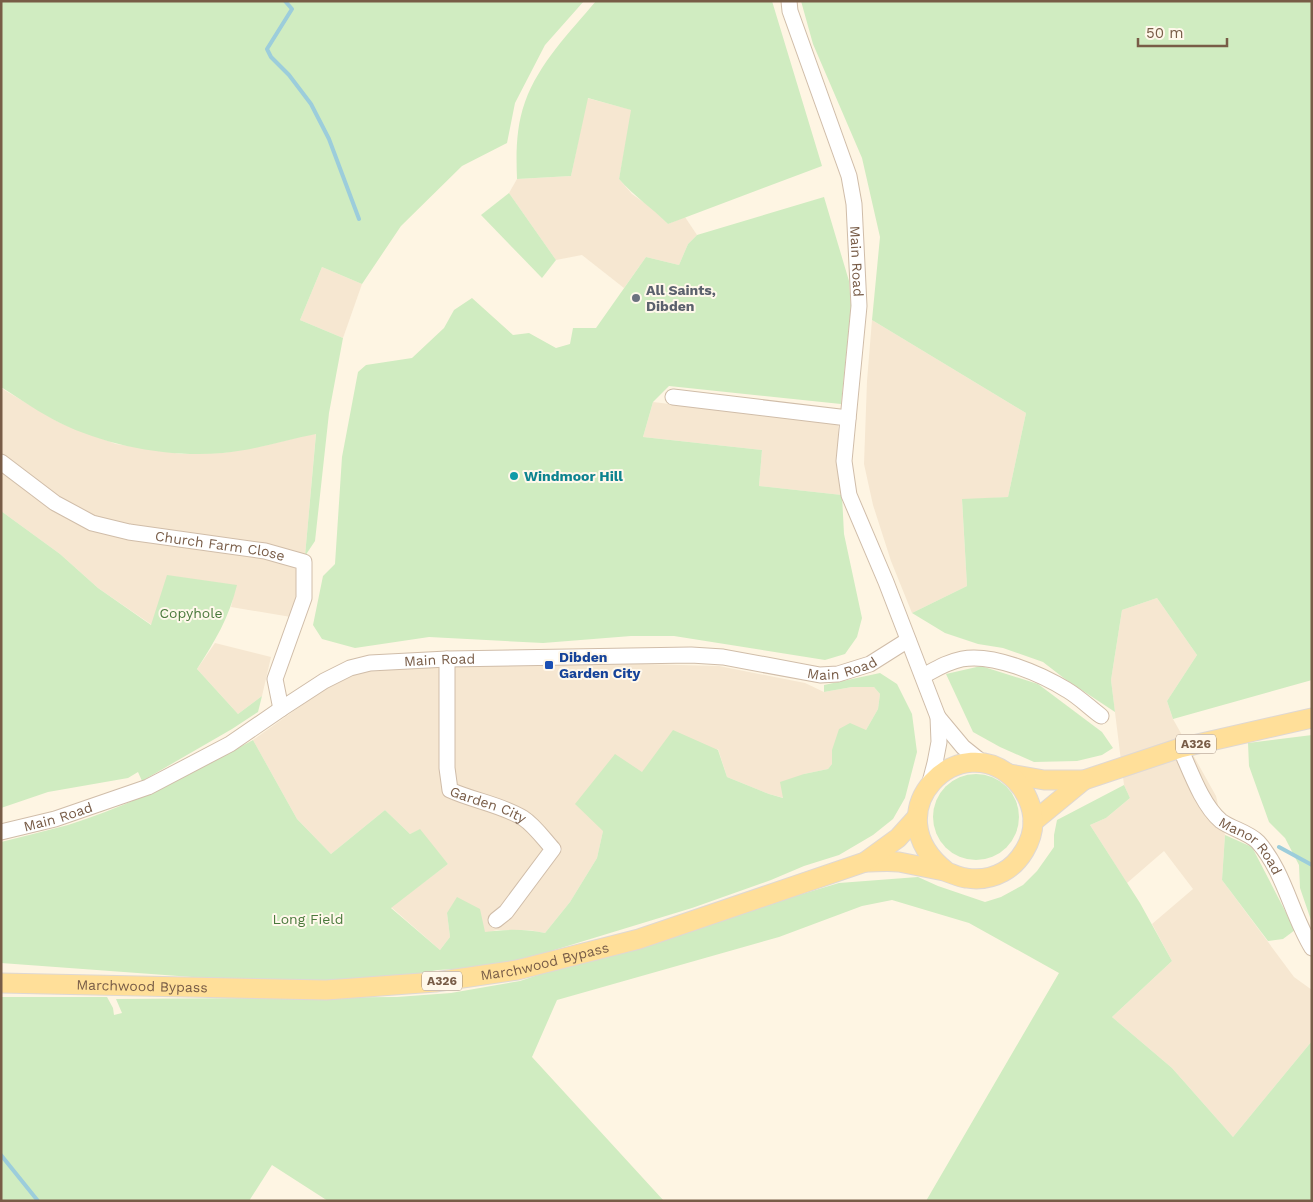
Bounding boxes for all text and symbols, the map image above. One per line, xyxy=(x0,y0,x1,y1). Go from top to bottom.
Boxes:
scale bar xyxy=(1138,15,1227,47)
text: 50 m xyxy=(1146,24,1183,42)
street label: Main Road xyxy=(847,225,867,297)
place label: All Saints, Dibden xyxy=(646,282,716,314)
marker: All Saints, Dibden xyxy=(630,292,642,304)
place label: Windmoor Hill xyxy=(524,468,623,484)
marker: Windmoor Hill xyxy=(508,470,520,482)
street label: Church Farm Close xyxy=(154,528,287,564)
park label: Copyhole xyxy=(159,605,223,621)
place label: Dibden Garden City xyxy=(559,649,640,681)
street label: Main Road xyxy=(404,651,475,669)
street label: Main Road xyxy=(806,654,880,683)
marker: Dibden Garden City xyxy=(543,659,555,671)
road number: A326 xyxy=(1176,734,1216,754)
street label: Garden City xyxy=(448,783,530,827)
street label: Main Road xyxy=(22,799,95,834)
street label: Manor Road xyxy=(1216,814,1285,877)
park label: Long Field xyxy=(273,911,343,927)
street label: Marchwood Bypass xyxy=(479,939,611,983)
road number: A326 xyxy=(422,971,462,990)
street label: Marchwood Bypass xyxy=(76,977,208,995)

